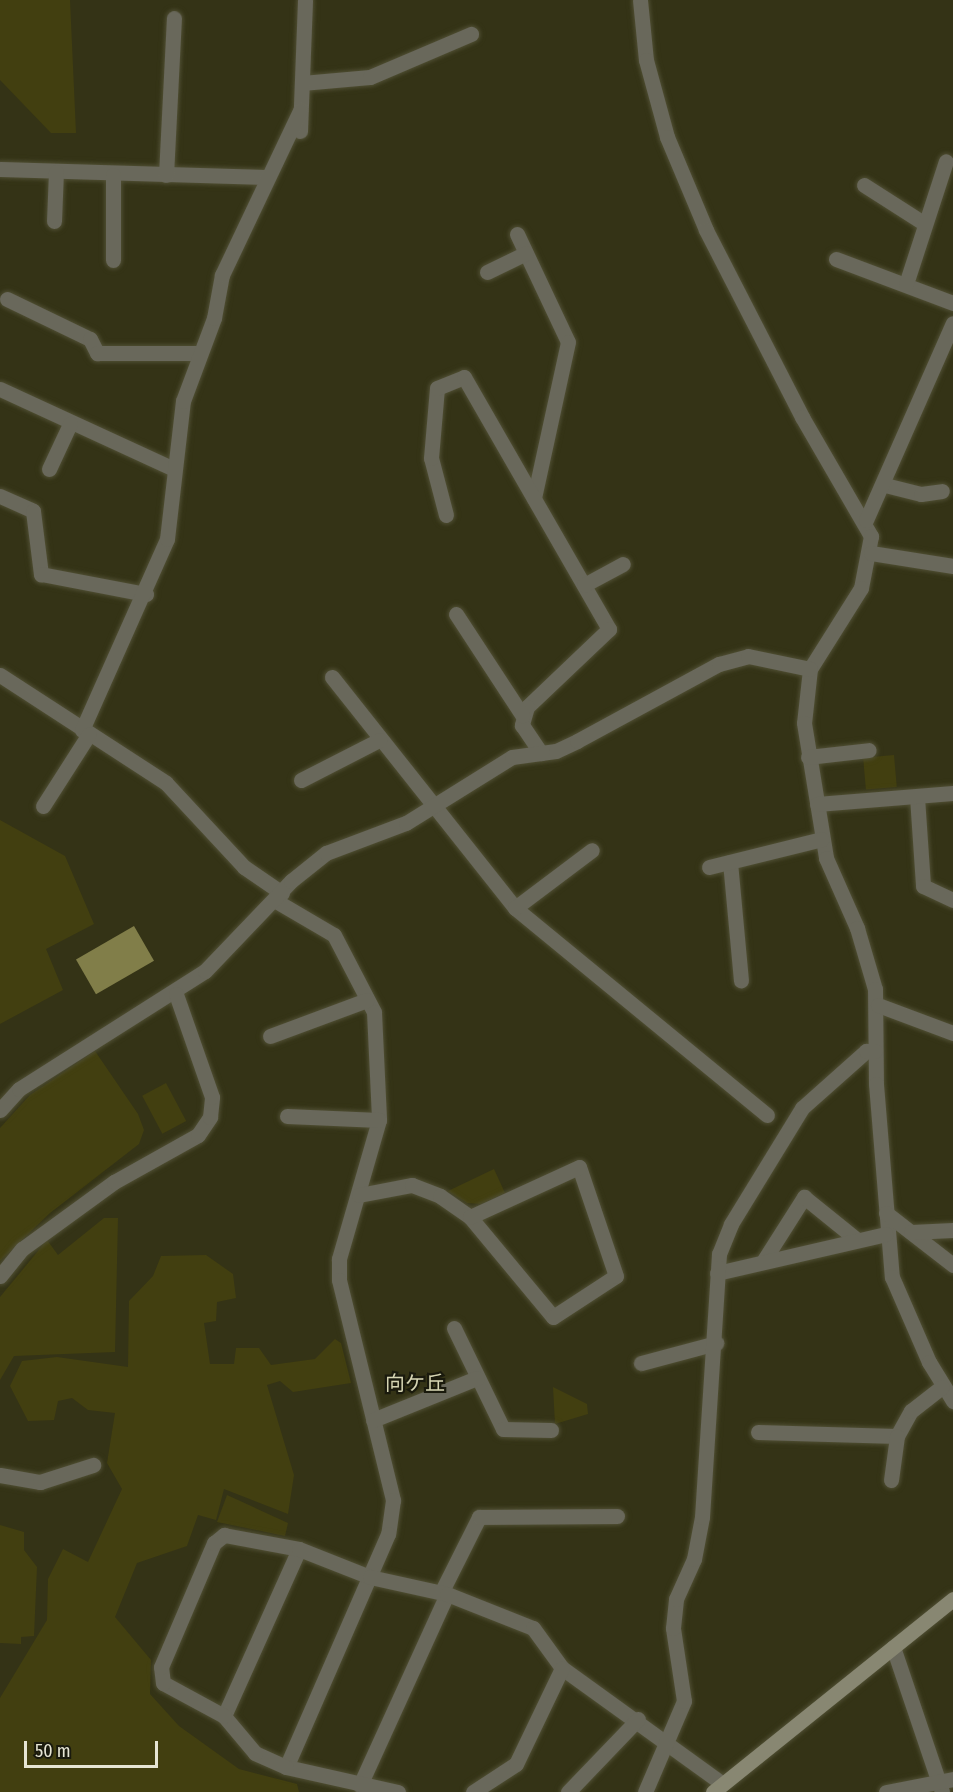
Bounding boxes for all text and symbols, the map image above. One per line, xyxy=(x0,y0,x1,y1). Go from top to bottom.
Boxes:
district label: 向ケ丘 xyxy=(385,1371,445,1395)
scale bar xyxy=(27,1729,160,1767)
text: 50 m xyxy=(35,1740,71,1762)

